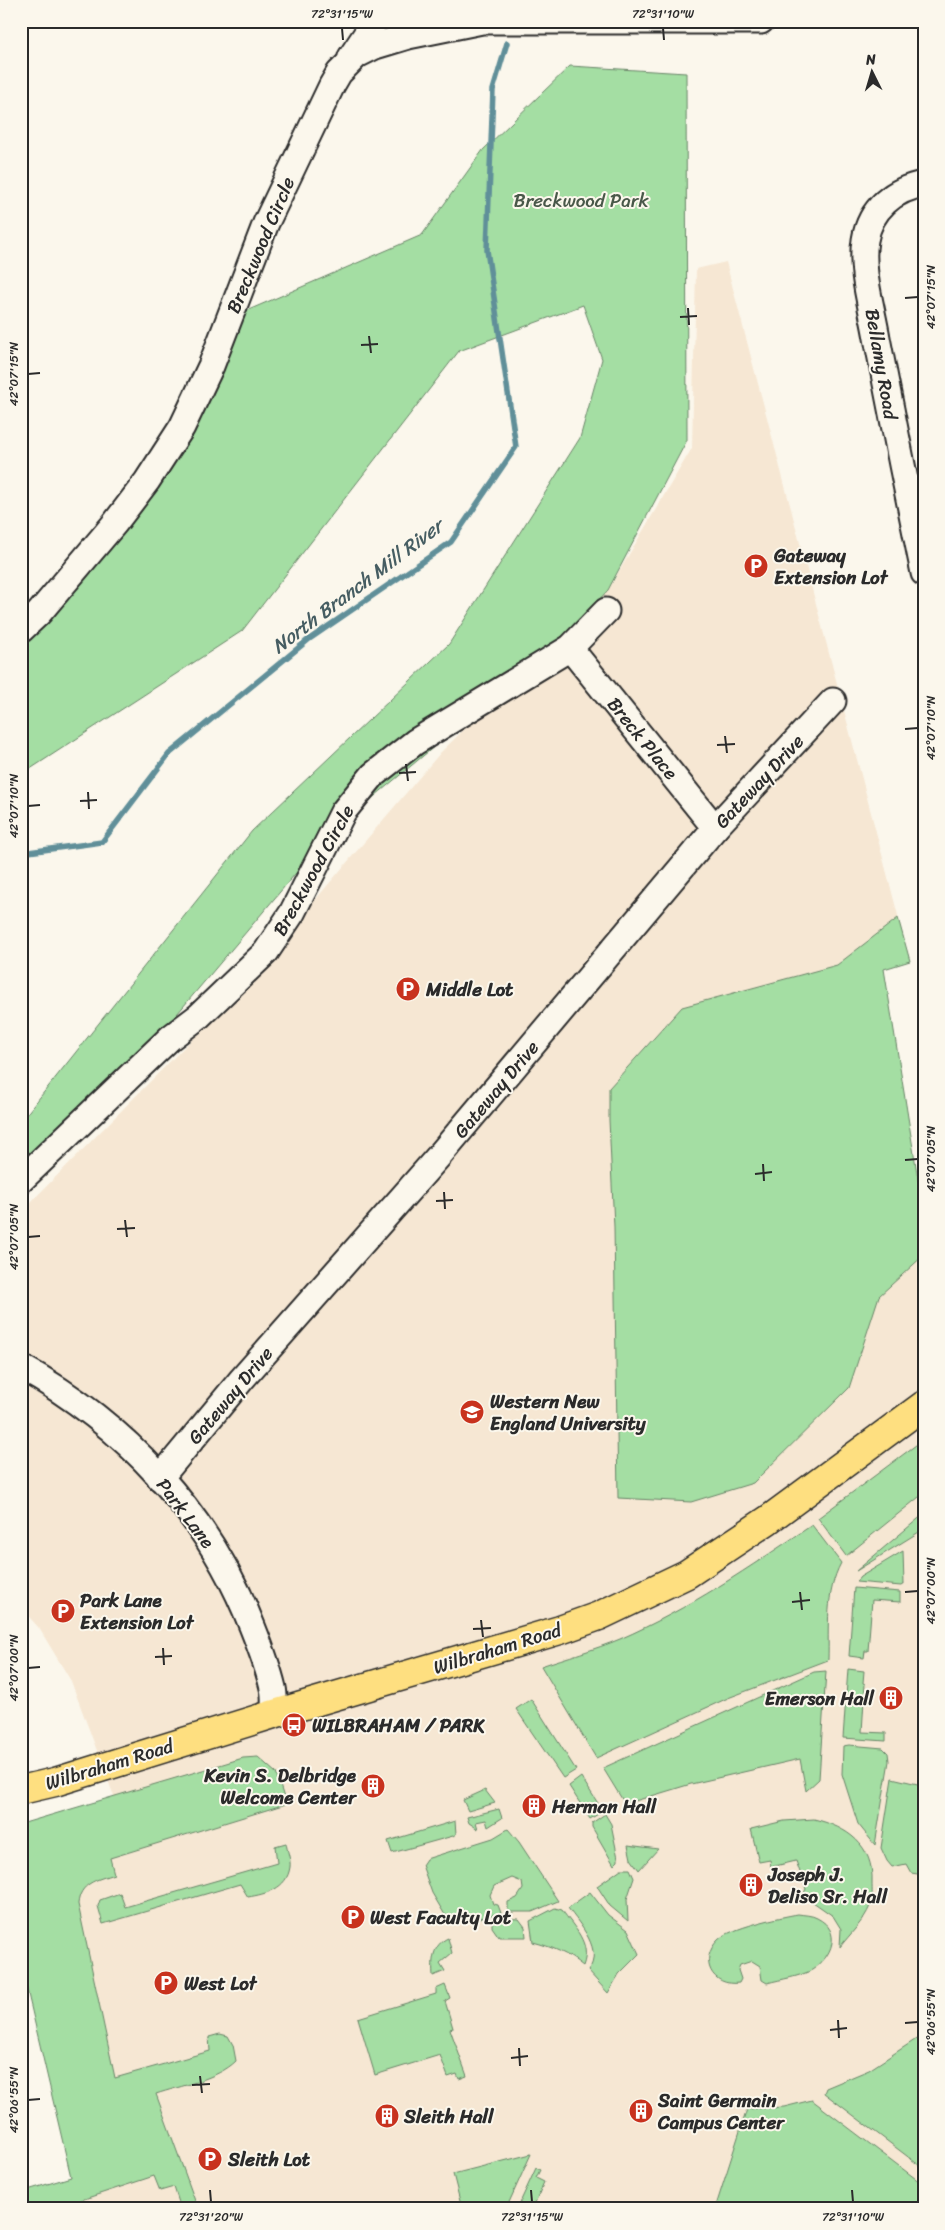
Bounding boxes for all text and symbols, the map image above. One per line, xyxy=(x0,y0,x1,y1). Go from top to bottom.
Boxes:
text: 72°31'15"W xyxy=(311,3,374,25)
text: 72°31'10"W xyxy=(632,3,695,25)
text: N xyxy=(864,47,877,73)
north arrow xyxy=(848,48,898,98)
street label: Breckwood Circle xyxy=(217,171,304,319)
park label: Breckwood Park xyxy=(513,184,650,217)
text: 42°07'15"N xyxy=(920,264,942,329)
street label: Bellamy Road xyxy=(856,306,908,423)
text: 42°07'15"N xyxy=(3,341,25,406)
water label: North Branch Mill River xyxy=(264,508,454,663)
place label: Gateway Extension Lot xyxy=(773,539,889,594)
parking icon: Gateway Extension Lot xyxy=(743,553,769,579)
street label: Breck Place xyxy=(599,690,687,787)
text: 42°07'10"N xyxy=(920,695,942,760)
street label: Gateway Drive xyxy=(706,726,812,836)
text: 42°07'10"N xyxy=(3,773,25,838)
street label: Breckwood Circle xyxy=(264,798,363,942)
place label: Middle Lot xyxy=(425,973,514,1006)
parking icon: Middle Lot xyxy=(395,976,421,1002)
street label: Gateway Drive xyxy=(445,1033,548,1146)
text: 42°07'05"N xyxy=(920,1125,942,1192)
text: 42°07'05"N xyxy=(3,1203,25,1270)
street label: Gateway Drive xyxy=(179,1339,282,1452)
place label: Western New England University xyxy=(490,1385,647,1440)
school or university icon: Western New England University xyxy=(459,1399,485,1425)
street label: Park Lane xyxy=(148,1471,223,1556)
text: 42°07'00"N xyxy=(920,1557,942,1624)
place label: Park Lane Extension Lot xyxy=(80,1584,195,1639)
parking icon: Park Lane Extension Lot xyxy=(50,1598,76,1624)
street label: Wilbraham Road xyxy=(429,1613,567,1684)
text: 42°07'00"N xyxy=(3,1634,25,1701)
place label: Emerson Hall xyxy=(765,1682,875,1715)
building icon: Emerson Hall xyxy=(878,1685,904,1711)
place label: WILBRAHAM / PARK xyxy=(312,1709,485,1742)
bus stop icon: WILBRAHAM / PARK xyxy=(281,1712,307,1738)
street label: Wilbraham Road xyxy=(41,1729,179,1800)
place label: Kevin S. Delbridge Welcome Center xyxy=(203,1759,357,1814)
building icon: Kevin S. Delbridge Welcome Center xyxy=(360,1773,386,1799)
place label: Herman Hall xyxy=(551,1790,658,1823)
building icon: Herman Hall xyxy=(521,1793,547,1819)
place label: Joseph J. Deliso Sr. Hall xyxy=(767,1858,889,1913)
building icon: Joseph J. Deliso Sr. Hall xyxy=(738,1872,764,1898)
place label: West Faculty Lot xyxy=(370,1901,512,1934)
parking icon: West Faculty Lot xyxy=(340,1904,366,1930)
place label: West Lot xyxy=(184,1967,258,2000)
parking icon: West Lot xyxy=(153,1970,179,1996)
text: 42°06'55"N xyxy=(920,1988,942,2055)
text: 42°06'55"N xyxy=(3,2066,25,2133)
place label: Saint Germain Campus Center xyxy=(657,2084,785,2139)
building icon: Saint Germain Campus Center xyxy=(628,2098,654,2124)
place label: Sleith Hall xyxy=(403,2100,495,2133)
building icon: Sleith Hall xyxy=(374,2103,400,2129)
place label: Sleith Lot xyxy=(227,2143,311,2176)
parking icon: Sleith Lot xyxy=(197,2146,223,2172)
text: 72°31'20"W xyxy=(179,2206,244,2228)
text: 72°31'15"W xyxy=(501,2206,564,2228)
text: 72°31'10"W xyxy=(822,2206,885,2228)

